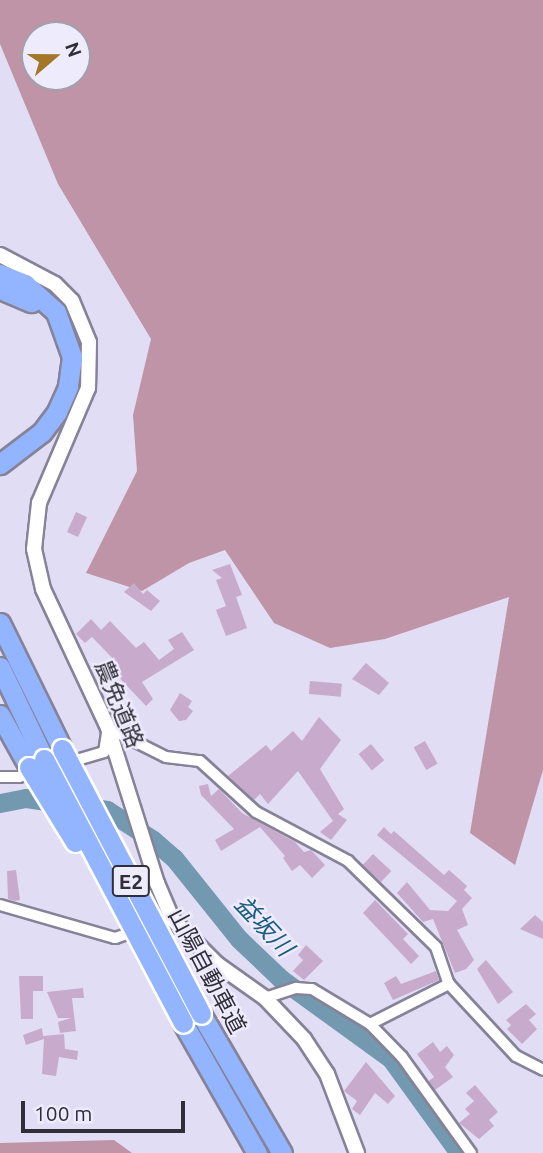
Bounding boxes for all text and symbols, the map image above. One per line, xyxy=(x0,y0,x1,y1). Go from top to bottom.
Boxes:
north arrow xyxy=(21,21,91,91)
text: N xyxy=(61,39,87,60)
street label: 農免道路 xyxy=(89,656,149,752)
road number: E2 xyxy=(112,864,150,898)
water label: 益坂川 xyxy=(229,890,299,962)
street label: 山陽自動車道 xyxy=(162,904,252,1038)
scale bar xyxy=(24,1086,189,1130)
text: 100 m xyxy=(34,1101,92,1125)

